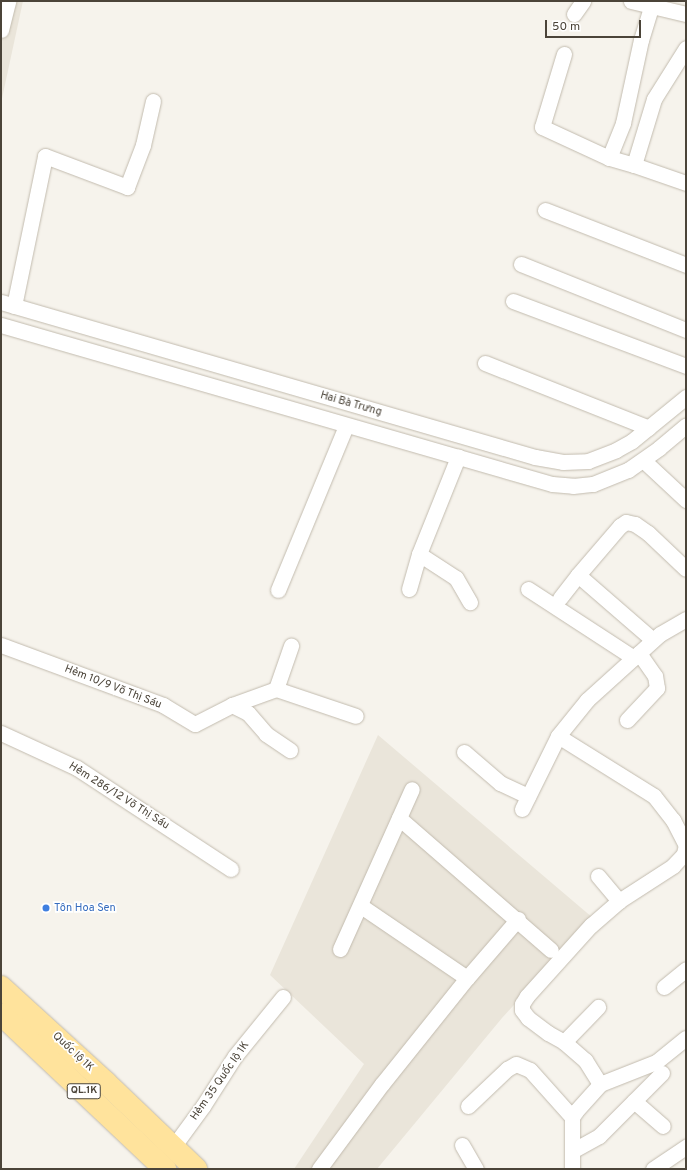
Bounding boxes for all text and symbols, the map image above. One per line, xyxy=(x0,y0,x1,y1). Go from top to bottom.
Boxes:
scale bar xyxy=(547,12,643,38)
text: 50 m xyxy=(552,19,580,35)
street label: Hai Bà Trưng xyxy=(319,389,383,419)
street label: Hẻm 10/9 Võ Thị Sáu xyxy=(62,662,164,712)
street label: Hẻm 286/12 Võ Thị Sáu xyxy=(66,759,172,833)
place label: Tôn Hoa Sen xyxy=(54,901,116,915)
marker: Tôn Hoa Sen xyxy=(41,903,51,913)
street label: Quốc lộ 1K xyxy=(50,1030,96,1074)
street label: Hẻm 35 Quốc lộ 1K xyxy=(188,1039,252,1123)
road number: QL.1K xyxy=(66,1083,102,1099)

